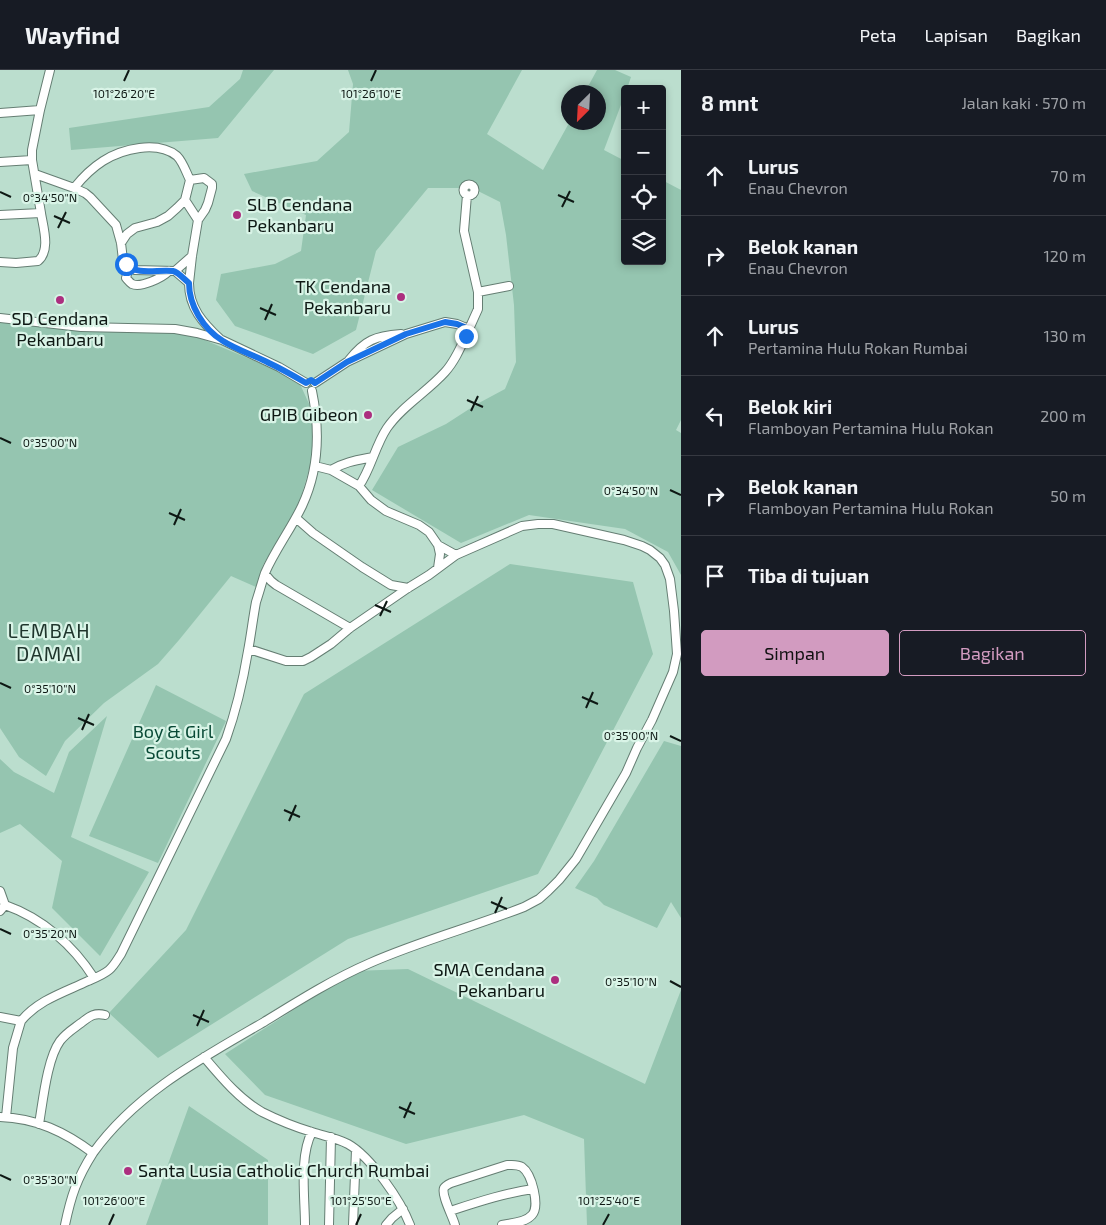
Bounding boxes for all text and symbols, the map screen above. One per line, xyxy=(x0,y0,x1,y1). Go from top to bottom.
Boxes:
text: Wayfind xyxy=(25,20,120,49)
text: Peta xyxy=(859,24,896,46)
text: Lapisan xyxy=(924,24,988,46)
text: Bagikan xyxy=(1016,24,1081,46)
north arrow xyxy=(561,85,606,130)
map controls xyxy=(621,85,666,265)
button: + xyxy=(621,85,666,130)
text: 101°26'20"E xyxy=(93,86,155,100)
text: 101°26'10"E xyxy=(341,86,401,100)
text: 8 mnt xyxy=(701,90,758,115)
text: Jalan kaki · 570 m xyxy=(961,93,1086,112)
button: − xyxy=(621,130,666,175)
text: Lurus xyxy=(748,155,799,178)
icon: ahead xyxy=(701,162,729,190)
text: 70 m xyxy=(1051,166,1086,185)
button: locate xyxy=(621,175,666,220)
text: Enau Chevron xyxy=(748,178,848,197)
text: 0°34'50"N xyxy=(23,190,77,204)
place label: SLB Cendana Pekanbaru xyxy=(247,193,352,236)
marker: SLB Cendana Pekanbaru xyxy=(231,209,243,221)
button: layers xyxy=(621,220,666,265)
text: Belok kanan xyxy=(748,235,858,258)
icon: right xyxy=(701,242,729,270)
text: 120 m xyxy=(1043,246,1086,265)
route start xyxy=(115,253,138,276)
text: Enau Chevron xyxy=(748,258,848,277)
place label: TK Cendana Pekanbaru xyxy=(295,275,391,318)
marker: TK Cendana Pekanbaru xyxy=(395,291,407,303)
marker: SD Cendana Pekanbaru xyxy=(54,294,66,306)
place label: SD Cendana Pekanbaru xyxy=(12,307,108,350)
text: Lurus xyxy=(748,315,799,338)
icon: ahead xyxy=(701,322,729,350)
route end xyxy=(455,325,478,348)
text: 130 m xyxy=(1044,326,1086,345)
text: Pertamina Hulu Rokan Rumbai xyxy=(748,338,968,357)
text: Belok kiri xyxy=(748,395,832,418)
icon: left xyxy=(701,402,729,430)
place label: GPIB Gibeon xyxy=(260,403,358,425)
text: 200 m xyxy=(1040,406,1086,425)
marker: GPIB Gibeon xyxy=(362,409,374,421)
text: Flamboyan Pertamina Hulu Rokan xyxy=(748,418,994,437)
text: 0°35'00"N xyxy=(23,435,77,449)
text: Belok kanan xyxy=(748,475,858,498)
icon: right xyxy=(701,482,729,510)
text: 0°34'50"N xyxy=(604,483,658,497)
text: 50 m xyxy=(1050,486,1086,505)
text: Flamboyan Pertamina Hulu Rokan xyxy=(748,498,994,517)
icon: arrive xyxy=(701,562,729,590)
text: Tiba di tujuan xyxy=(748,564,869,587)
district label: LEMBAH DAMAI xyxy=(7,618,91,665)
button: Simpan xyxy=(701,630,889,676)
button: Bagikan xyxy=(899,630,1086,676)
text: 0°35'10"N xyxy=(24,681,76,695)
park label: Boy & Girl Scouts xyxy=(133,720,214,763)
text: 0°35'00"N xyxy=(604,728,658,742)
text: 0°35'20"N xyxy=(23,926,77,940)
place label: SMA Cendana Pekanbaru xyxy=(433,958,545,1001)
marker: SMA Cendana Pekanbaru xyxy=(549,974,561,986)
text: 0°35'10"N xyxy=(605,974,657,988)
place label: Santa Lusia Catholic Church Rumbai xyxy=(138,1159,430,1181)
marker: Santa Lusia Catholic Church Rumbai xyxy=(122,1165,134,1177)
text: 0°35'30"N xyxy=(23,1172,77,1186)
text: 101°26'00"E xyxy=(83,1193,146,1207)
text: 101°25'50"E xyxy=(330,1193,392,1207)
text: 101°25'40"E xyxy=(578,1193,640,1207)

